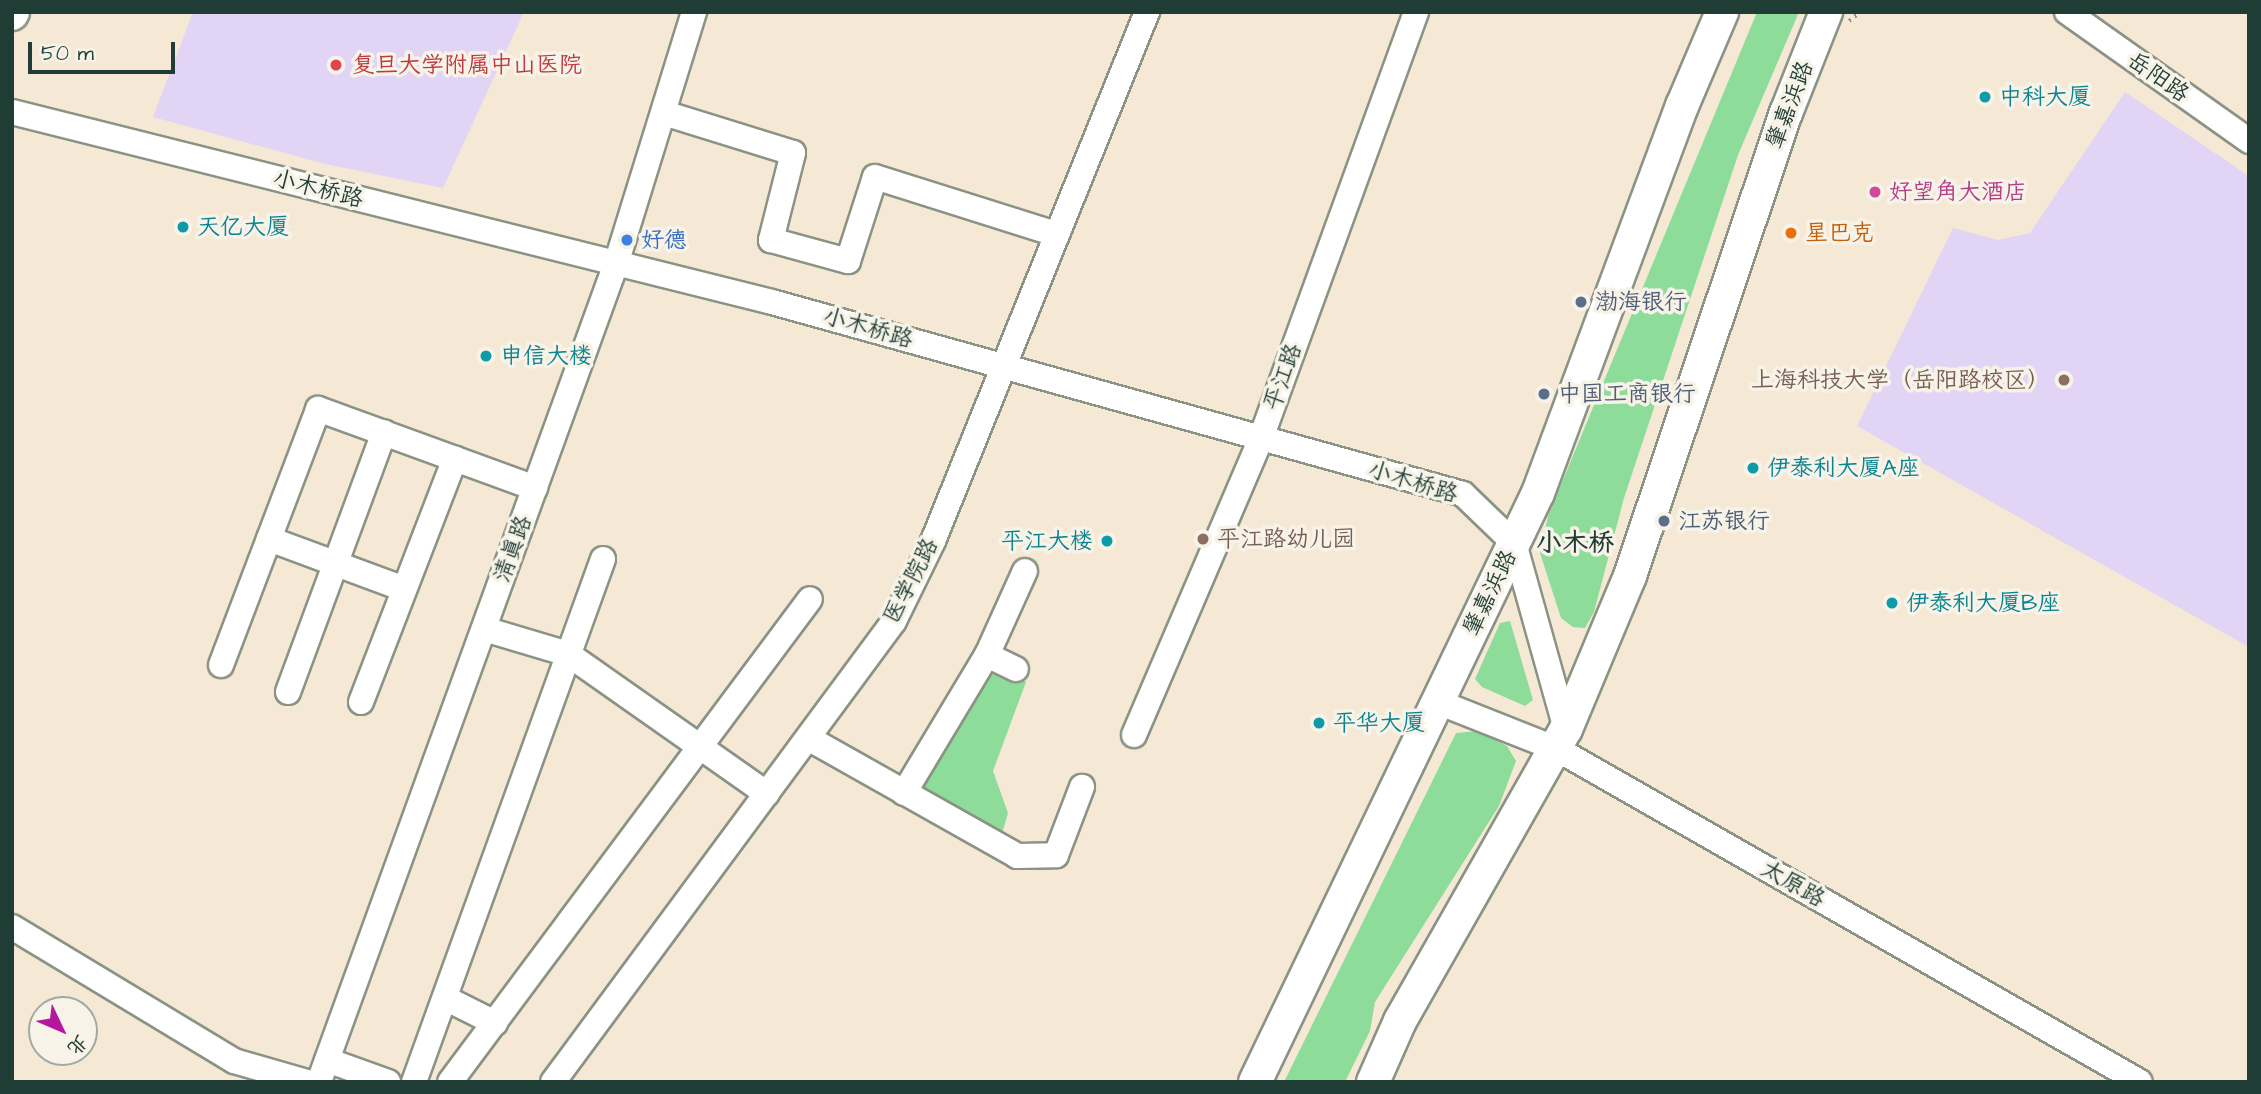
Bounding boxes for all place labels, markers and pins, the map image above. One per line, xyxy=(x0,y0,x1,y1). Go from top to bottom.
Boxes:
place label: 复旦大学附属中山医院 xyxy=(352,51,582,79)
marker: 复旦大学附属中山医院 xyxy=(326,55,346,75)
place label: 中科大厦 xyxy=(1999,83,2091,111)
marker: 中科大厦 xyxy=(1977,89,1993,105)
place label: 好望角大酒店 xyxy=(1889,178,2027,206)
marker: 好望角大酒店 xyxy=(1867,184,1883,200)
place label: 天亿大厦 xyxy=(197,213,289,241)
marker: 天亿大厦 xyxy=(175,219,191,235)
place label: 星巴克 xyxy=(1805,219,1874,247)
marker: 星巴克 xyxy=(1783,225,1799,241)
place label: 好德 xyxy=(641,226,687,254)
marker: 好德 xyxy=(619,232,635,248)
place label: 渤海银行 xyxy=(1595,288,1687,316)
marker: 渤海银行 xyxy=(1573,294,1589,310)
place label: 申信大楼 xyxy=(500,342,592,370)
marker: 申信大楼 xyxy=(478,348,494,364)
place label: 上海科技大学（岳阳路校区） xyxy=(1751,366,2050,394)
marker: 上海科技大学（岳阳路校区） xyxy=(2056,372,2072,388)
place label: 中国工商银行 xyxy=(1558,380,1696,408)
marker: 中国工商银行 xyxy=(1536,386,1552,402)
place label: 伊泰利大厦A座 xyxy=(1767,454,1920,482)
marker: 伊泰利大厦A座 xyxy=(1745,460,1761,476)
place label: 江苏银行 xyxy=(1678,507,1770,535)
marker: 江苏银行 xyxy=(1656,513,1672,529)
place label: 平江路幼儿园 xyxy=(1217,525,1355,553)
place label: 平江大楼 xyxy=(1001,527,1093,555)
marker: 平江路幼儿园 xyxy=(1195,531,1211,547)
marker: 平江大楼 xyxy=(1099,533,1115,549)
place label: 伊泰利大厦B座 xyxy=(1906,589,2060,617)
marker: 伊泰利大厦B座 xyxy=(1884,595,1900,611)
place label: 平华大厦 xyxy=(1333,709,1425,737)
marker: 平华大厦 xyxy=(1311,715,1327,731)

